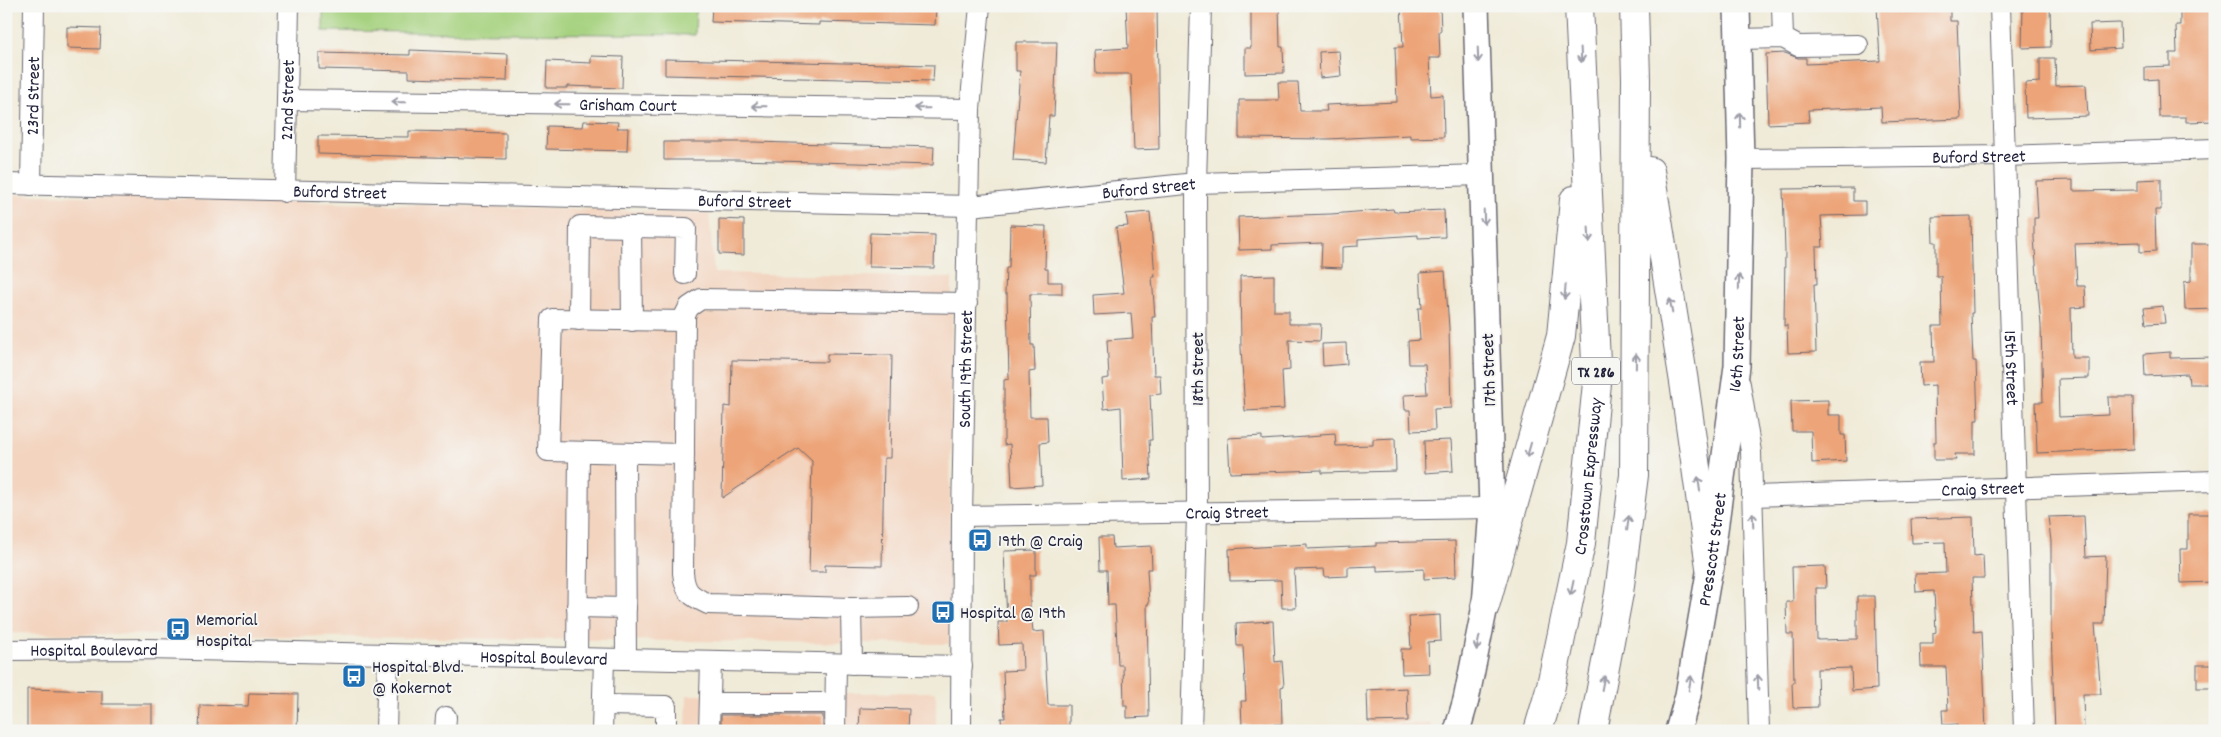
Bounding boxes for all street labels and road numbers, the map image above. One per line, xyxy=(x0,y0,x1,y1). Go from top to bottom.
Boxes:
street label: 23rd Street xyxy=(22,56,48,136)
street label: 22nd Street xyxy=(276,59,303,141)
street label: Grisham Court xyxy=(579,94,677,120)
street label: Buford Street xyxy=(1932,145,2027,172)
street label: Buford Street xyxy=(1101,173,1197,207)
street label: Buford Street xyxy=(293,181,387,208)
street label: Buford Street xyxy=(698,190,792,217)
street label: South 19th Street xyxy=(954,310,981,428)
street label: 16th Street xyxy=(1724,316,1753,394)
street label: 15th Street xyxy=(1996,330,2023,406)
street label: 18th Street xyxy=(1187,332,1212,406)
street label: 17th Street xyxy=(1477,332,1504,407)
road number: TX 286 xyxy=(1572,358,1620,384)
street label: Crosstown Expressway xyxy=(1569,396,1611,558)
street label: Craig Street xyxy=(1941,477,2025,505)
street label: Presscott Street xyxy=(1693,491,1735,608)
street label: Craig Street xyxy=(1185,501,1269,528)
street label: Hospital Boulevard xyxy=(30,639,158,665)
street label: Hospital Boulevard xyxy=(480,646,608,674)

